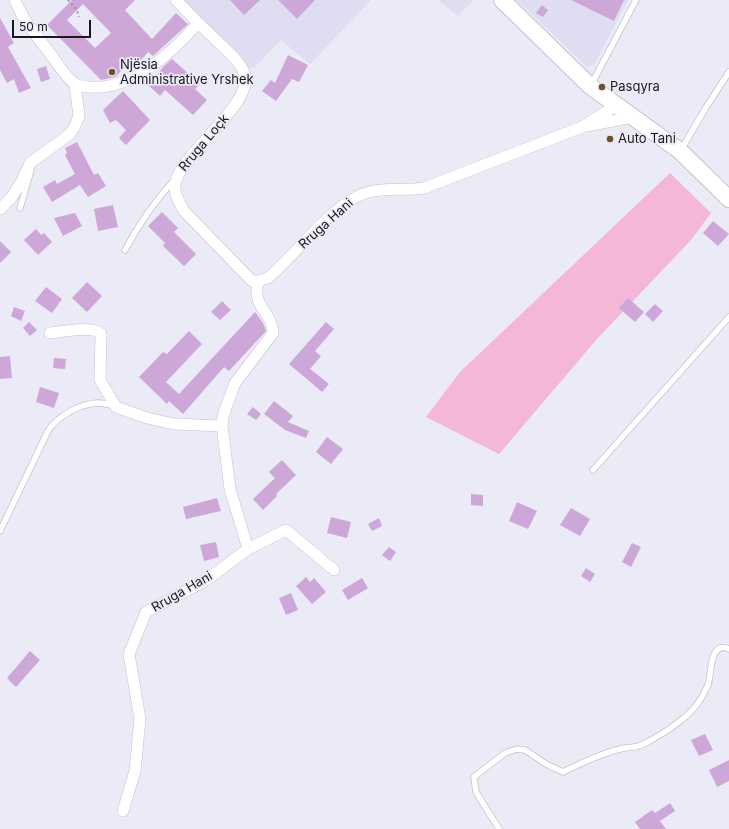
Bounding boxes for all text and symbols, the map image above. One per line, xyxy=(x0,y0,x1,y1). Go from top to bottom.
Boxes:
scale bar xyxy=(14,12,93,38)
text: 50 m xyxy=(19,19,48,34)
place label: Njësia Administrative Yrshek xyxy=(120,57,254,88)
marker: Njësia Administrative Yrshek xyxy=(107,67,117,77)
place label: Pasqyra xyxy=(610,79,660,95)
marker: Pasqyra xyxy=(597,82,607,92)
street label: Rruga Loçk xyxy=(176,111,232,175)
place label: Auto Tani xyxy=(618,131,676,147)
marker: Auto Tani xyxy=(605,134,615,144)
street label: Rruga Hani xyxy=(296,196,356,252)
street label: Rruga Hani xyxy=(149,568,215,616)

